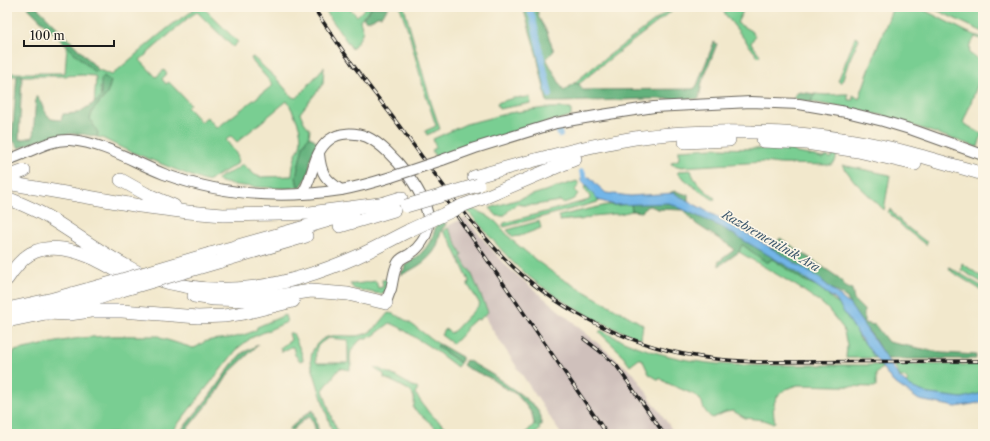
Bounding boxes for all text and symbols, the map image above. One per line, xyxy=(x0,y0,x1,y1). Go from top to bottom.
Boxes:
scale bar xyxy=(24,22,114,48)
text: 100 m xyxy=(30,28,65,43)
water label: Razbremenilnik Ara xyxy=(719,206,823,275)

